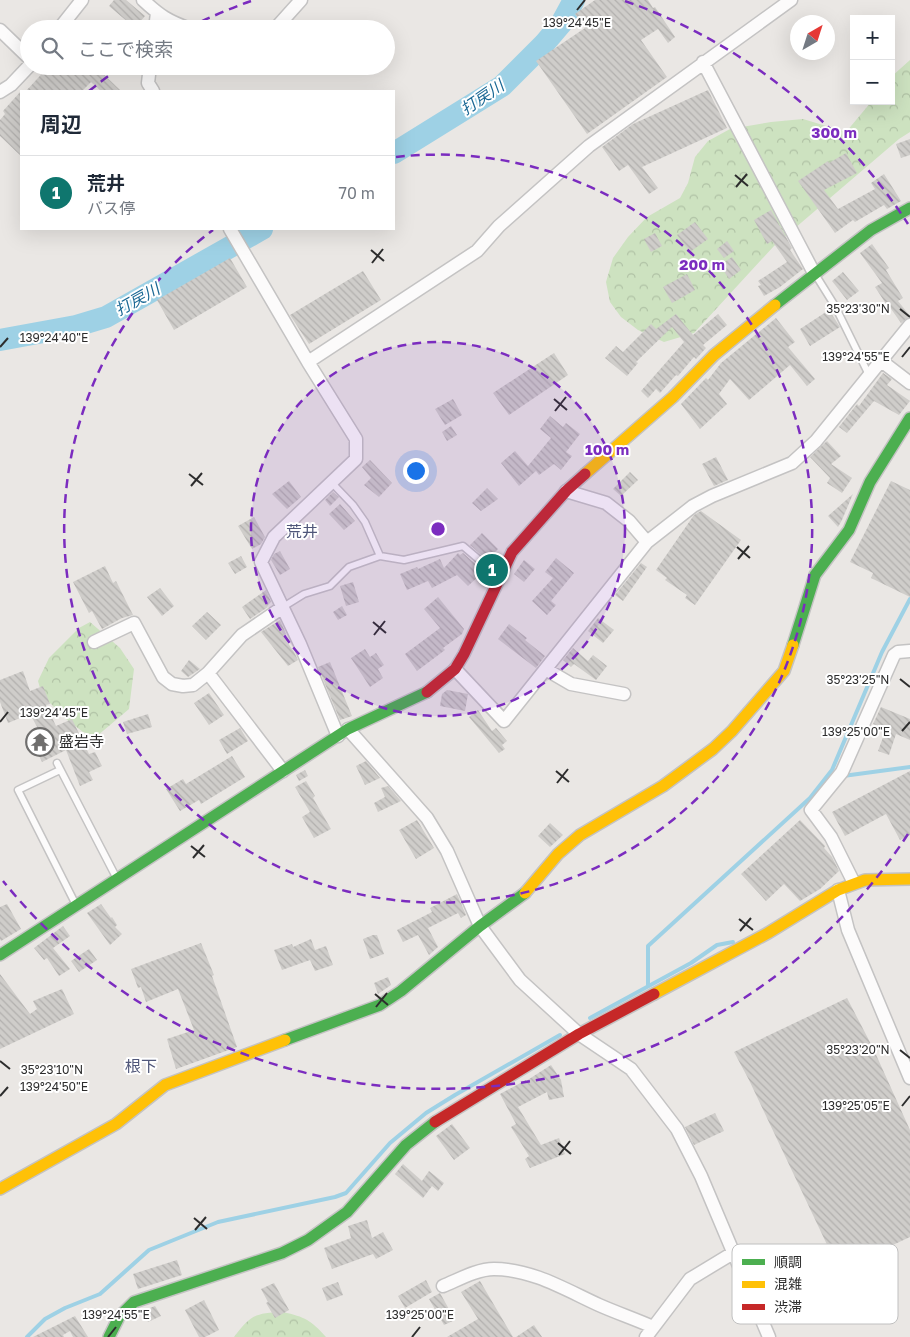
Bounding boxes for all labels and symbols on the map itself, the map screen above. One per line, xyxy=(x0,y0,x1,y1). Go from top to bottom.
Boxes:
text: 139°24'45"E xyxy=(543,15,611,30)
north arrow xyxy=(790,15,835,60)
water label: 打戻川 xyxy=(457,74,509,119)
text: 300 m xyxy=(811,123,857,141)
text: 200 m xyxy=(679,255,725,273)
water label: 打戻川 xyxy=(111,278,165,319)
text: 35°23'30"N xyxy=(826,301,890,316)
text: 139°24'40"E xyxy=(20,330,88,345)
text: 139°24'55"E xyxy=(822,349,890,364)
text: 100 m xyxy=(585,440,629,458)
your location xyxy=(403,458,429,484)
centre of rings xyxy=(429,520,447,538)
district label: 荒井 xyxy=(286,521,318,541)
pin: 1 xyxy=(476,551,508,589)
text: 35°23'25"N xyxy=(826,672,890,687)
text: 139°24'45"E xyxy=(20,705,88,720)
text: 139°25'00"E xyxy=(822,724,890,739)
temple icon: 盛岩寺 xyxy=(25,727,55,757)
place label: 盛岩寺 xyxy=(59,732,104,750)
text: 35°23'20"N xyxy=(826,1042,890,1057)
district label: 根下 xyxy=(125,1056,157,1076)
text: 35°23'10"N xyxy=(21,1062,83,1077)
text: 139°24'50"E xyxy=(20,1079,88,1094)
text: 139°25'05"E xyxy=(822,1098,890,1113)
legend xyxy=(732,1244,898,1324)
text: 順調 xyxy=(774,1253,802,1270)
text: 混雑 xyxy=(774,1275,802,1292)
text: 渋滞 xyxy=(774,1298,802,1315)
text: 139°24'55"E xyxy=(82,1307,150,1322)
text: 139°25'00"E xyxy=(386,1307,454,1322)

